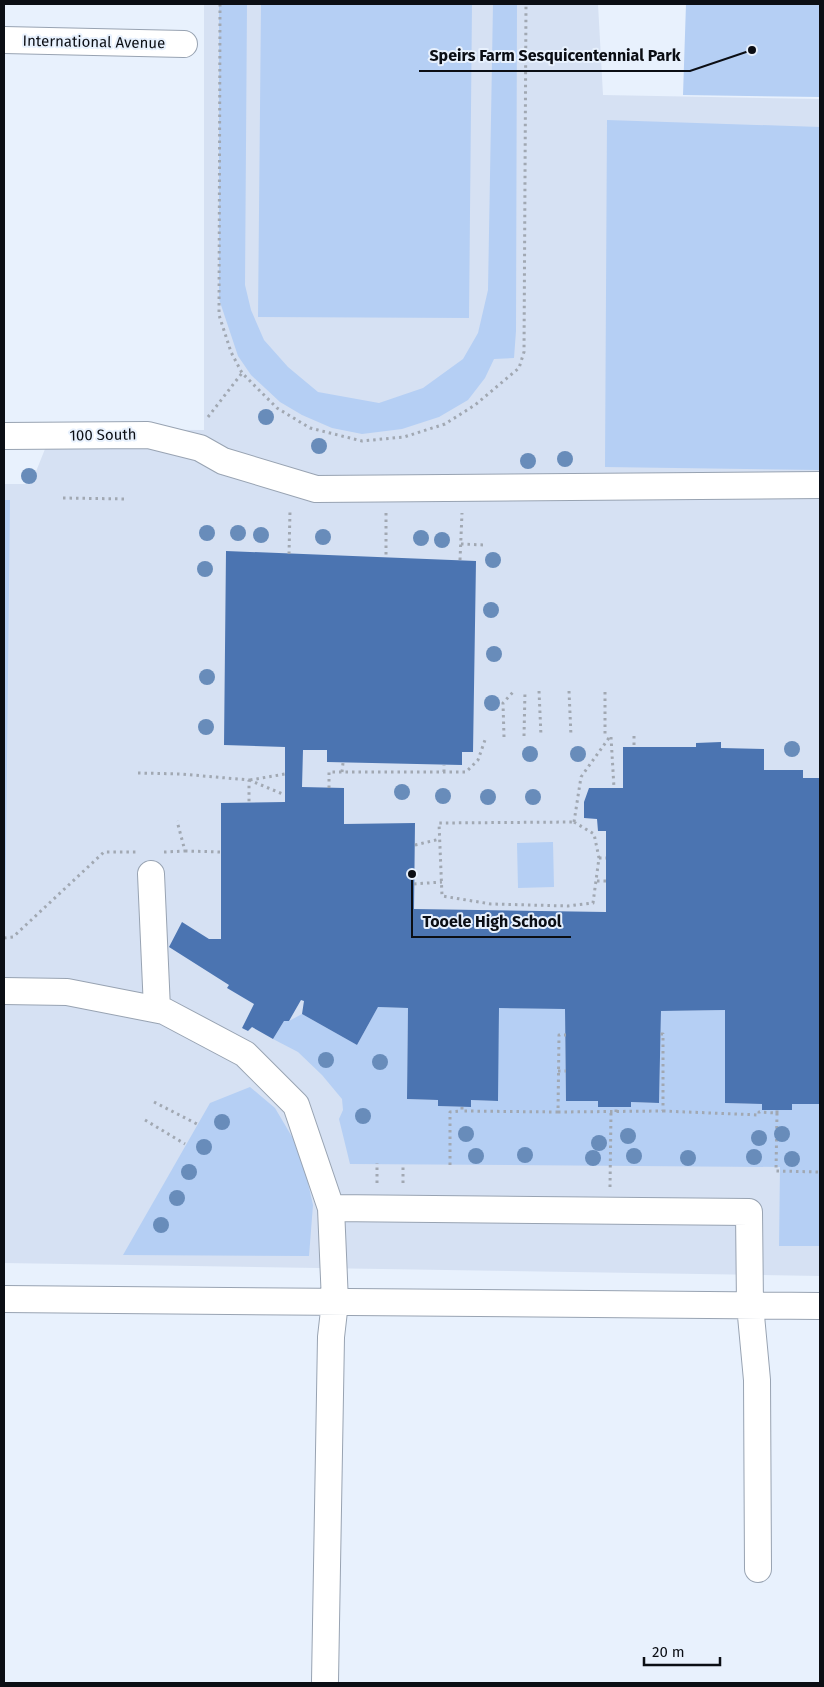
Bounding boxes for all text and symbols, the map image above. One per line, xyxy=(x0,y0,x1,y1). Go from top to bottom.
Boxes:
street label: International Avenue xyxy=(23,32,165,52)
callout: Speirs Farm Sesquicentennial Park xyxy=(419,40,690,71)
text: Speirs Farm Sesquicentennial Park xyxy=(429,46,681,65)
street label: 100 South xyxy=(69,425,137,445)
callout: Tooele High School xyxy=(412,906,571,937)
text: Tooele High School xyxy=(422,912,562,931)
scale bar xyxy=(644,1634,720,1666)
text: 20 m xyxy=(652,1643,685,1661)

